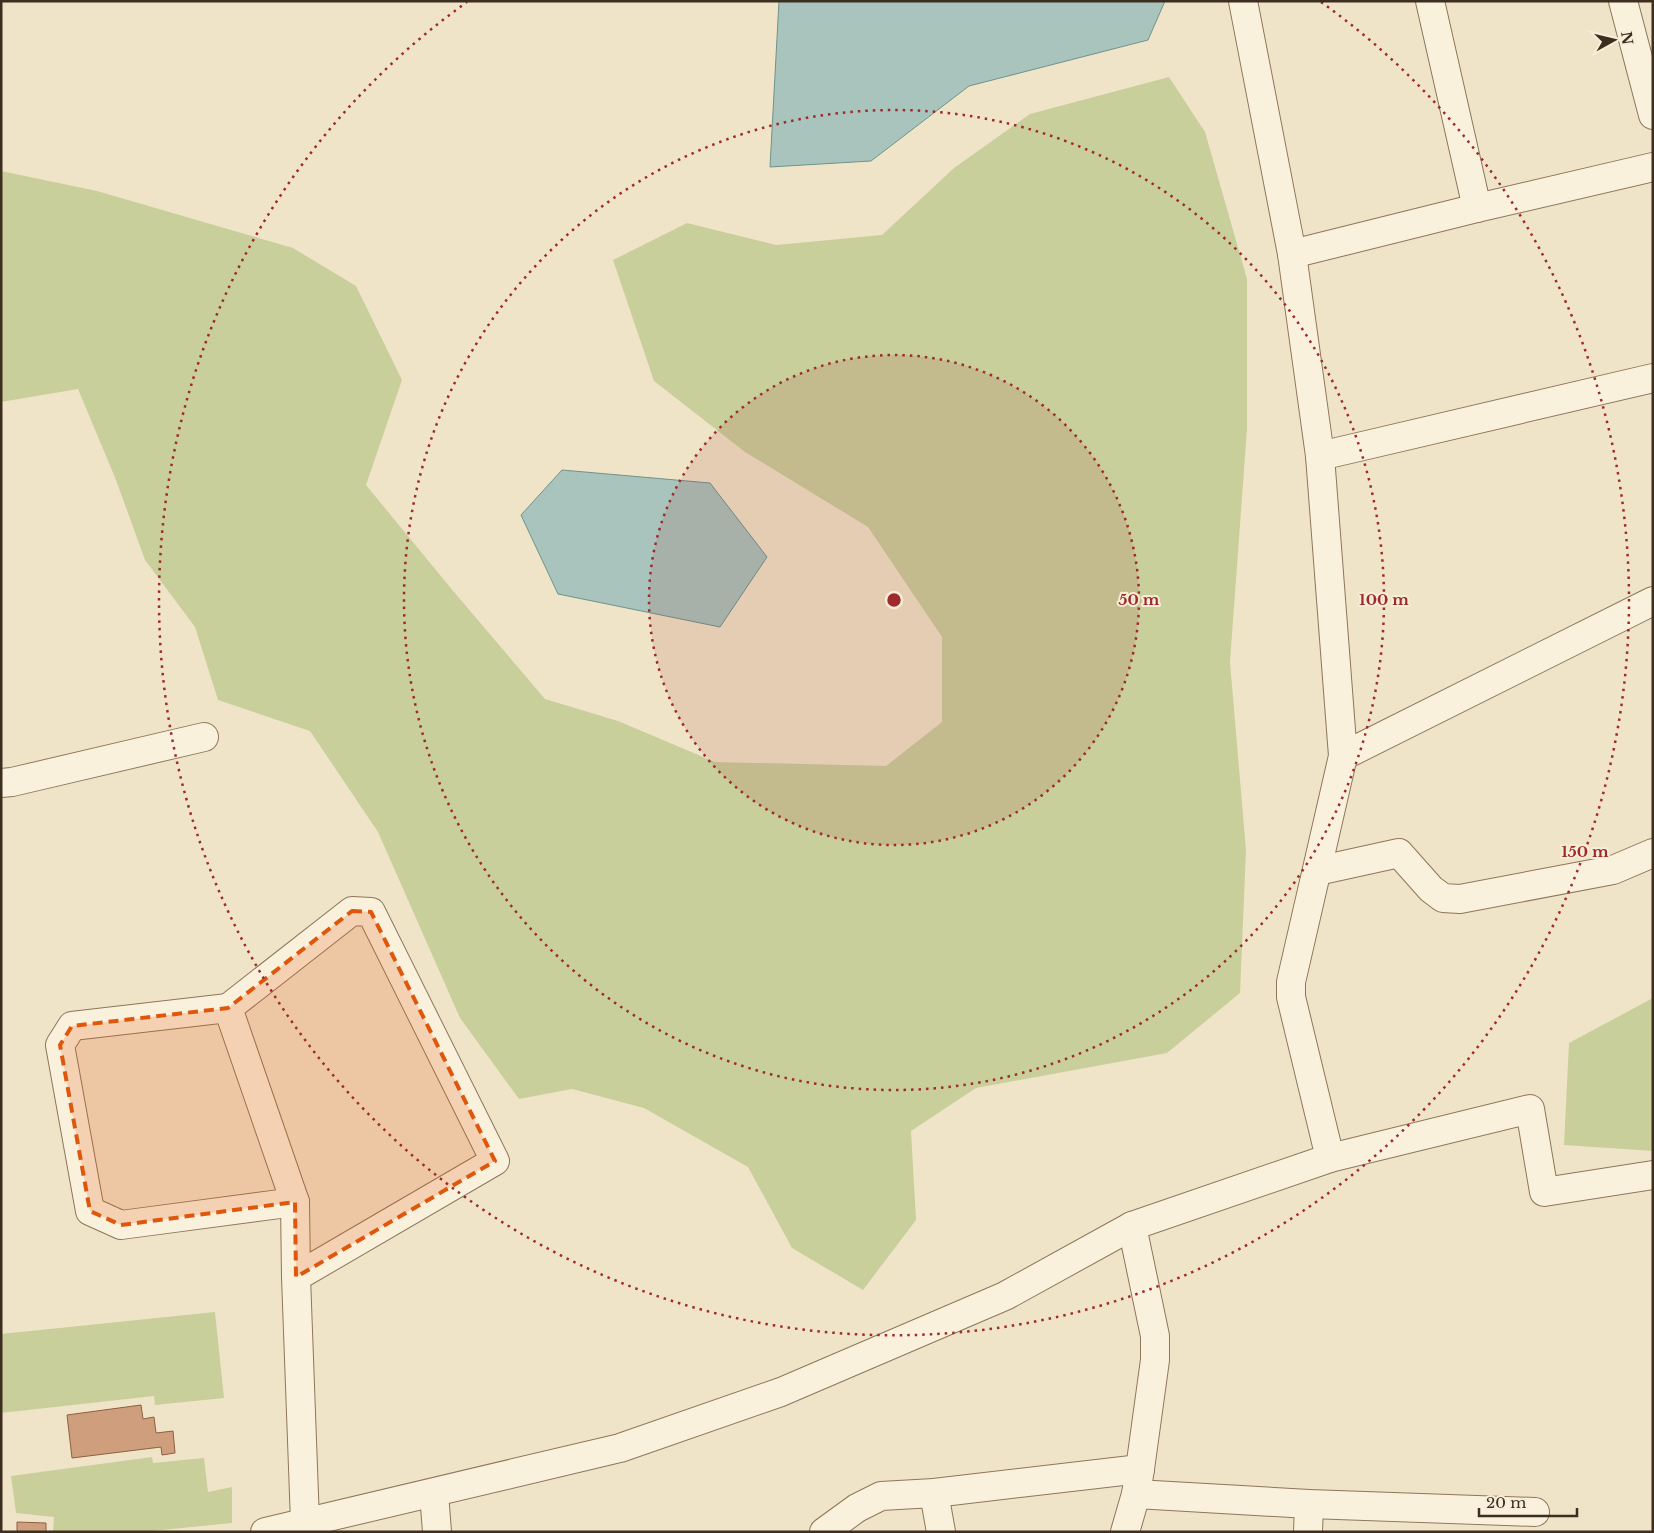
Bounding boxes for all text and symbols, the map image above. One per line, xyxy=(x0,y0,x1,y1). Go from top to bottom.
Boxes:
north arrow xyxy=(1589,15,1639,65)
text: N xyxy=(1617,30,1637,46)
text: 50 m xyxy=(1119,590,1160,609)
text: 100 m xyxy=(1359,590,1409,609)
centre of rings xyxy=(885,591,903,609)
text: 150 m xyxy=(1561,842,1609,861)
scale bar xyxy=(1479,1486,1576,1518)
text: 20 m xyxy=(1486,1493,1526,1512)

